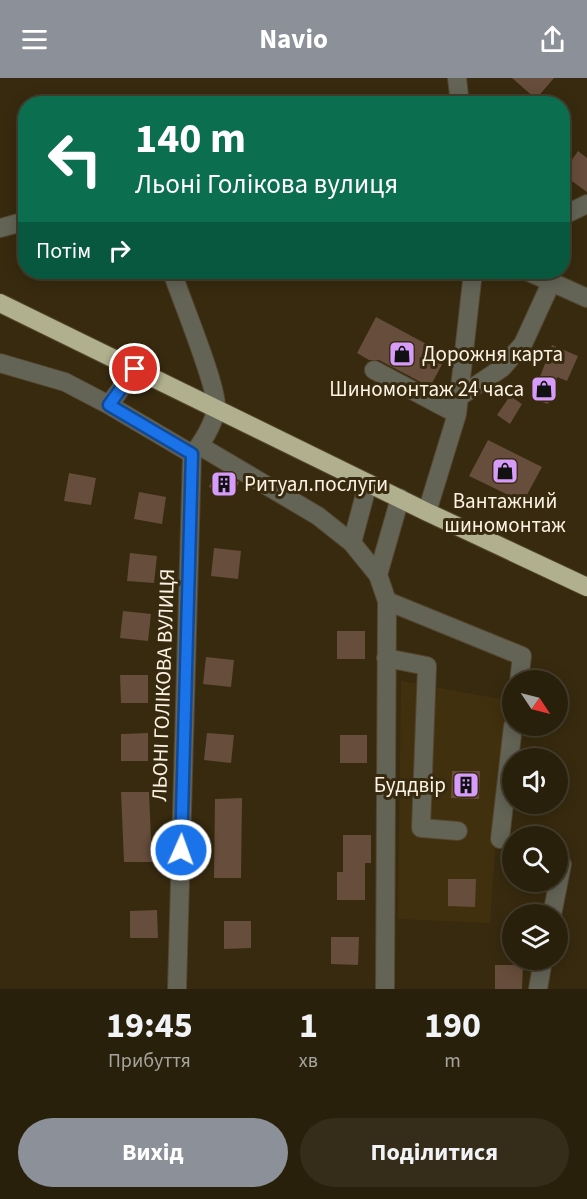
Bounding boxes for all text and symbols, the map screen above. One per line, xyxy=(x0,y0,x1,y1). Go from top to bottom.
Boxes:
text: Navio xyxy=(259,20,328,59)
icon: menu xyxy=(18,23,51,56)
icon: share xyxy=(536,23,569,56)
text: 140 m xyxy=(135,109,246,169)
icon: left xyxy=(36,120,114,198)
text: Льоні Голікова вулиця xyxy=(135,165,398,204)
icon: right xyxy=(103,234,136,267)
text: Потім xyxy=(36,235,91,267)
shop icon: Дорожня карта xyxy=(387,339,417,369)
place label: Дорожня карта xyxy=(422,339,563,369)
pin xyxy=(109,343,160,394)
icon: arrive xyxy=(118,352,151,385)
place label: Шиномонтаж 24 часа xyxy=(329,374,524,404)
shop icon: Шиномонтаж 24 часа xyxy=(529,374,559,404)
shop icon: Вантажний шиномонтаж xyxy=(490,456,520,486)
building icon: Ритуал.послуги xyxy=(209,469,239,499)
place label: Ритуал.послуги xyxy=(244,469,388,499)
place label: Вантажний шиномонтаж xyxy=(444,486,566,540)
street label: ЛЬОНІ ГОЛІКОВА ВУЛИЦЯ xyxy=(144,568,182,802)
north arrow xyxy=(502,670,568,736)
map controls xyxy=(502,670,568,970)
button: sound xyxy=(502,748,568,814)
place label: Буддвір xyxy=(374,770,446,800)
building icon: Буддвір xyxy=(451,770,481,800)
position arrow xyxy=(149,818,213,882)
button: search xyxy=(502,826,568,892)
button: layers xyxy=(502,904,568,970)
text: 19:45 xyxy=(106,1000,193,1051)
text: 1 xyxy=(299,1000,318,1051)
text: 190 xyxy=(424,1000,481,1051)
text: Прибуття xyxy=(108,1047,191,1075)
text: хв xyxy=(299,1047,318,1075)
text: m xyxy=(444,1047,461,1075)
button: Вихід xyxy=(18,1118,288,1187)
button: Поділитися xyxy=(300,1118,569,1187)

